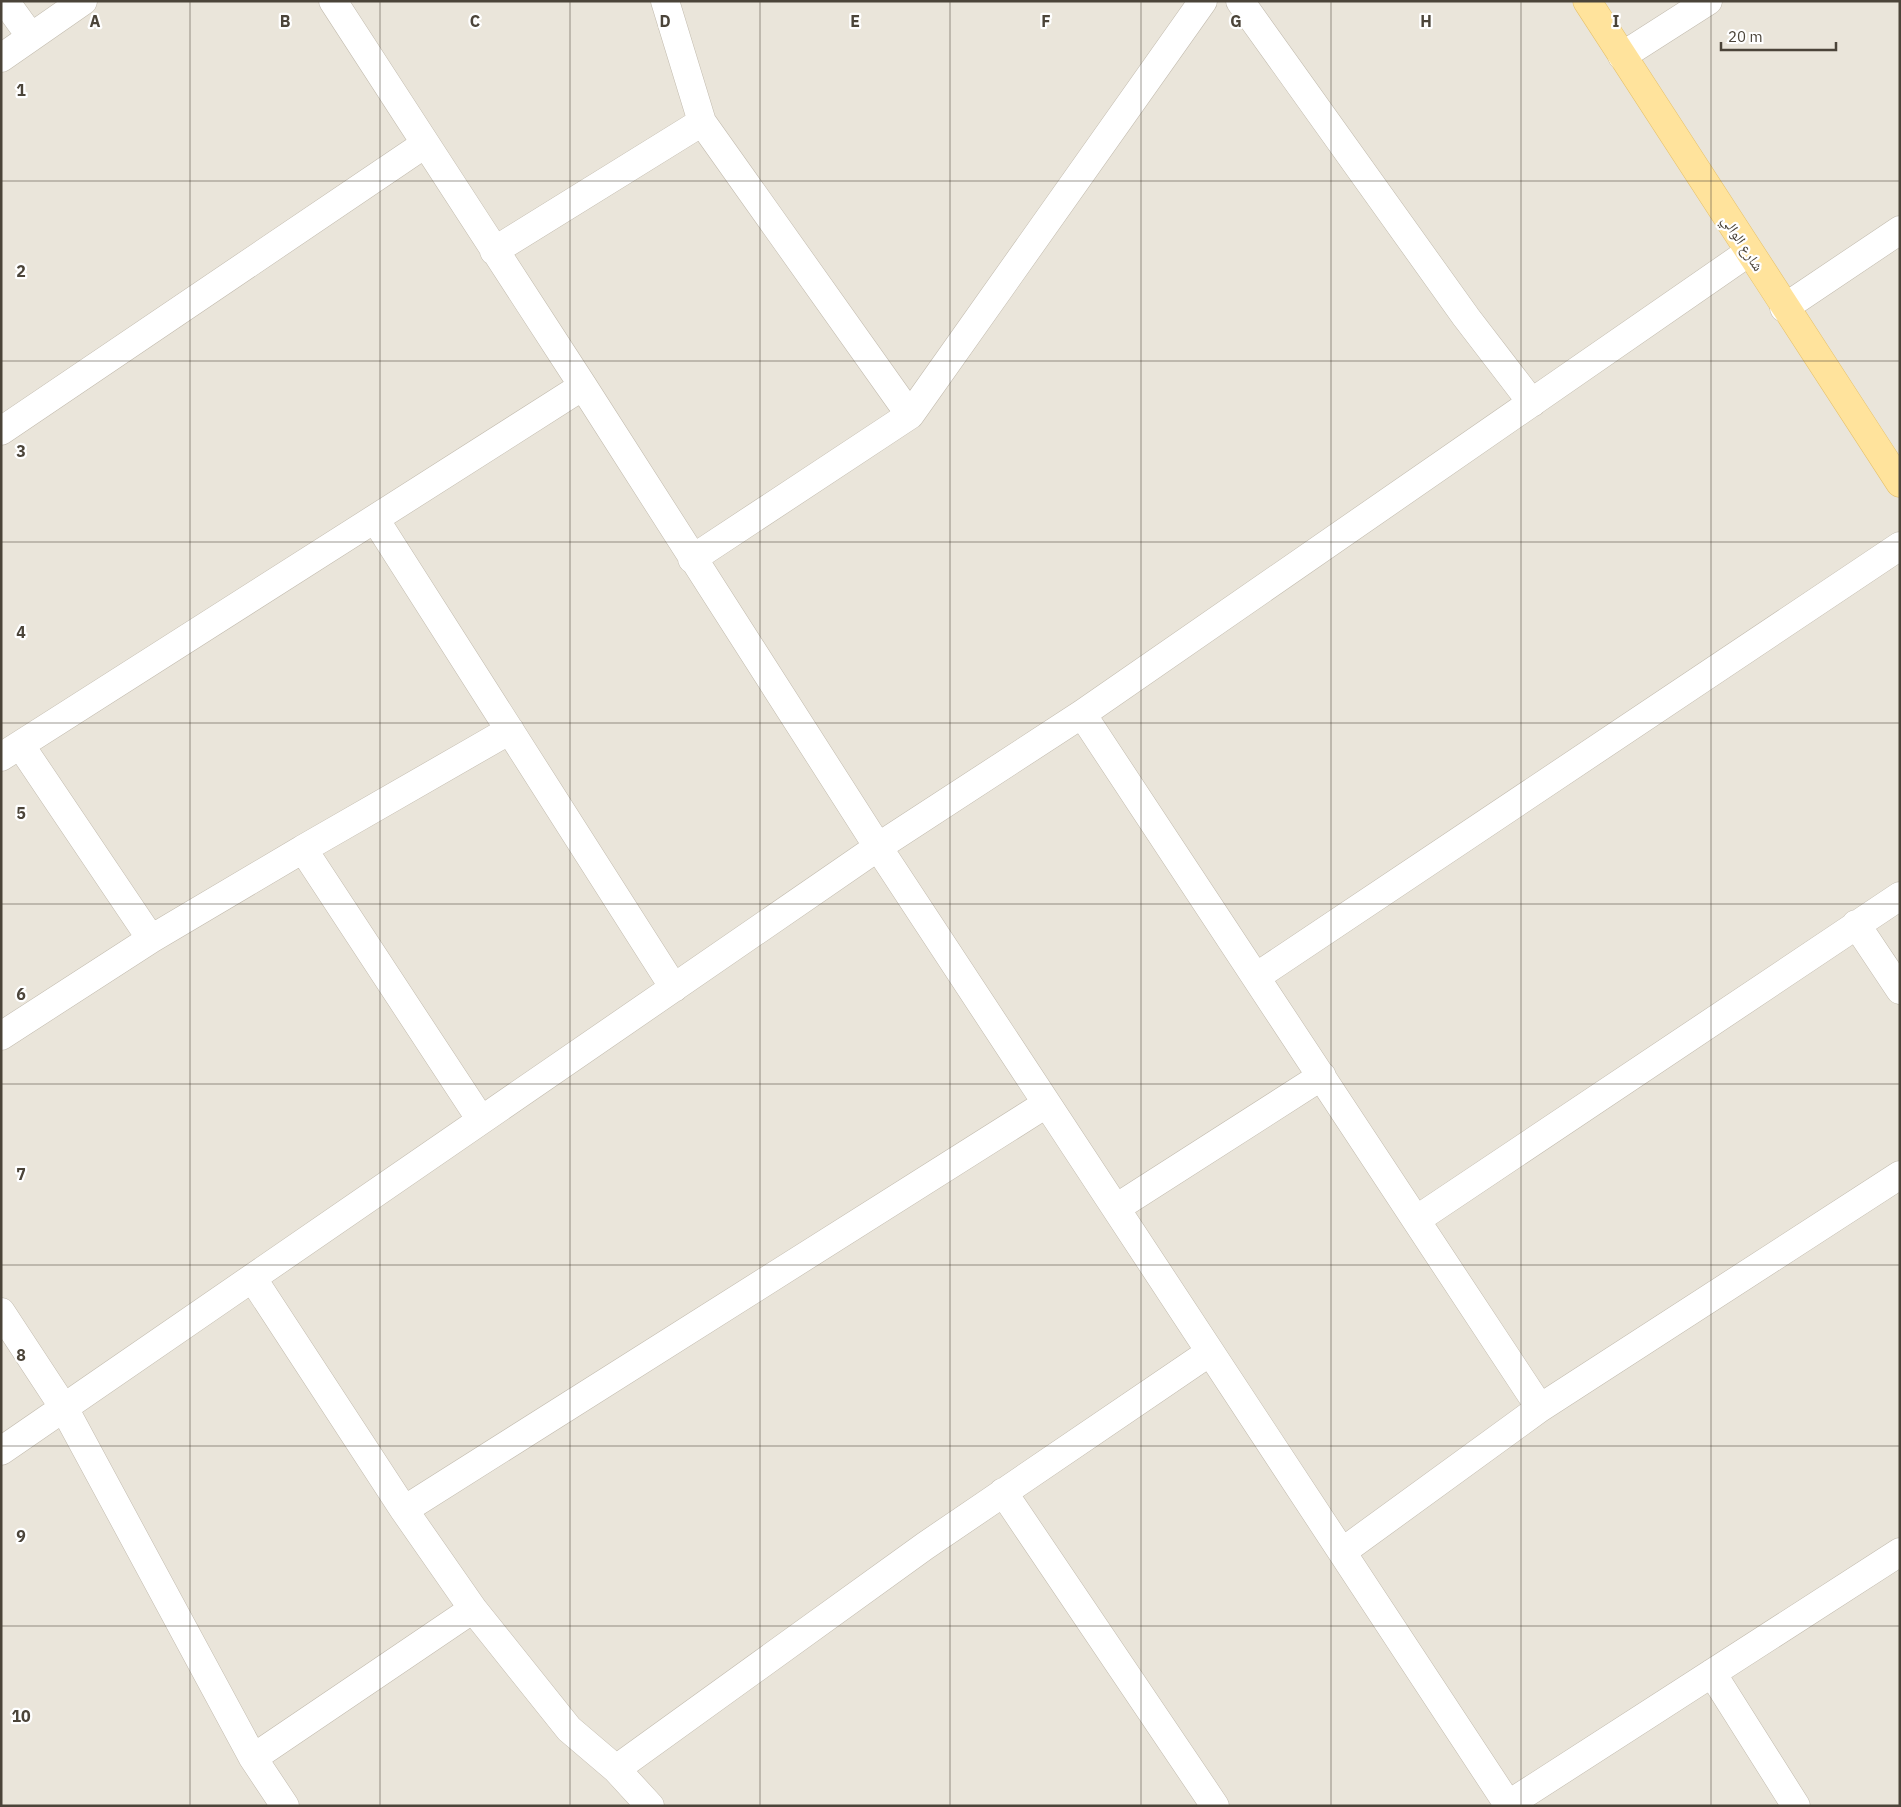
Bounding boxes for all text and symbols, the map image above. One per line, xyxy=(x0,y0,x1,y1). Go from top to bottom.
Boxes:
text: A xyxy=(90,11,101,31)
text: B xyxy=(280,11,291,31)
text: C xyxy=(470,11,480,31)
text: D xyxy=(659,11,671,31)
text: E xyxy=(850,11,860,31)
text: F xyxy=(1041,11,1051,31)
text: G xyxy=(1230,11,1242,31)
text: H xyxy=(1420,11,1432,31)
text: I xyxy=(1613,11,1620,31)
scale bar xyxy=(1721,20,1836,52)
text: 20 m xyxy=(1728,27,1763,46)
text: 1 xyxy=(16,80,26,100)
street label: شارع الوالي xyxy=(1716,211,1768,276)
text: 2 xyxy=(16,261,26,281)
text: 3 xyxy=(16,441,26,461)
text: 4 xyxy=(16,622,26,642)
text: 5 xyxy=(16,803,26,823)
text: 6 xyxy=(16,984,26,1004)
text: 7 xyxy=(16,1164,26,1184)
text: 8 xyxy=(16,1345,26,1365)
text: 9 xyxy=(16,1526,26,1546)
text: 10 xyxy=(11,1706,31,1726)

